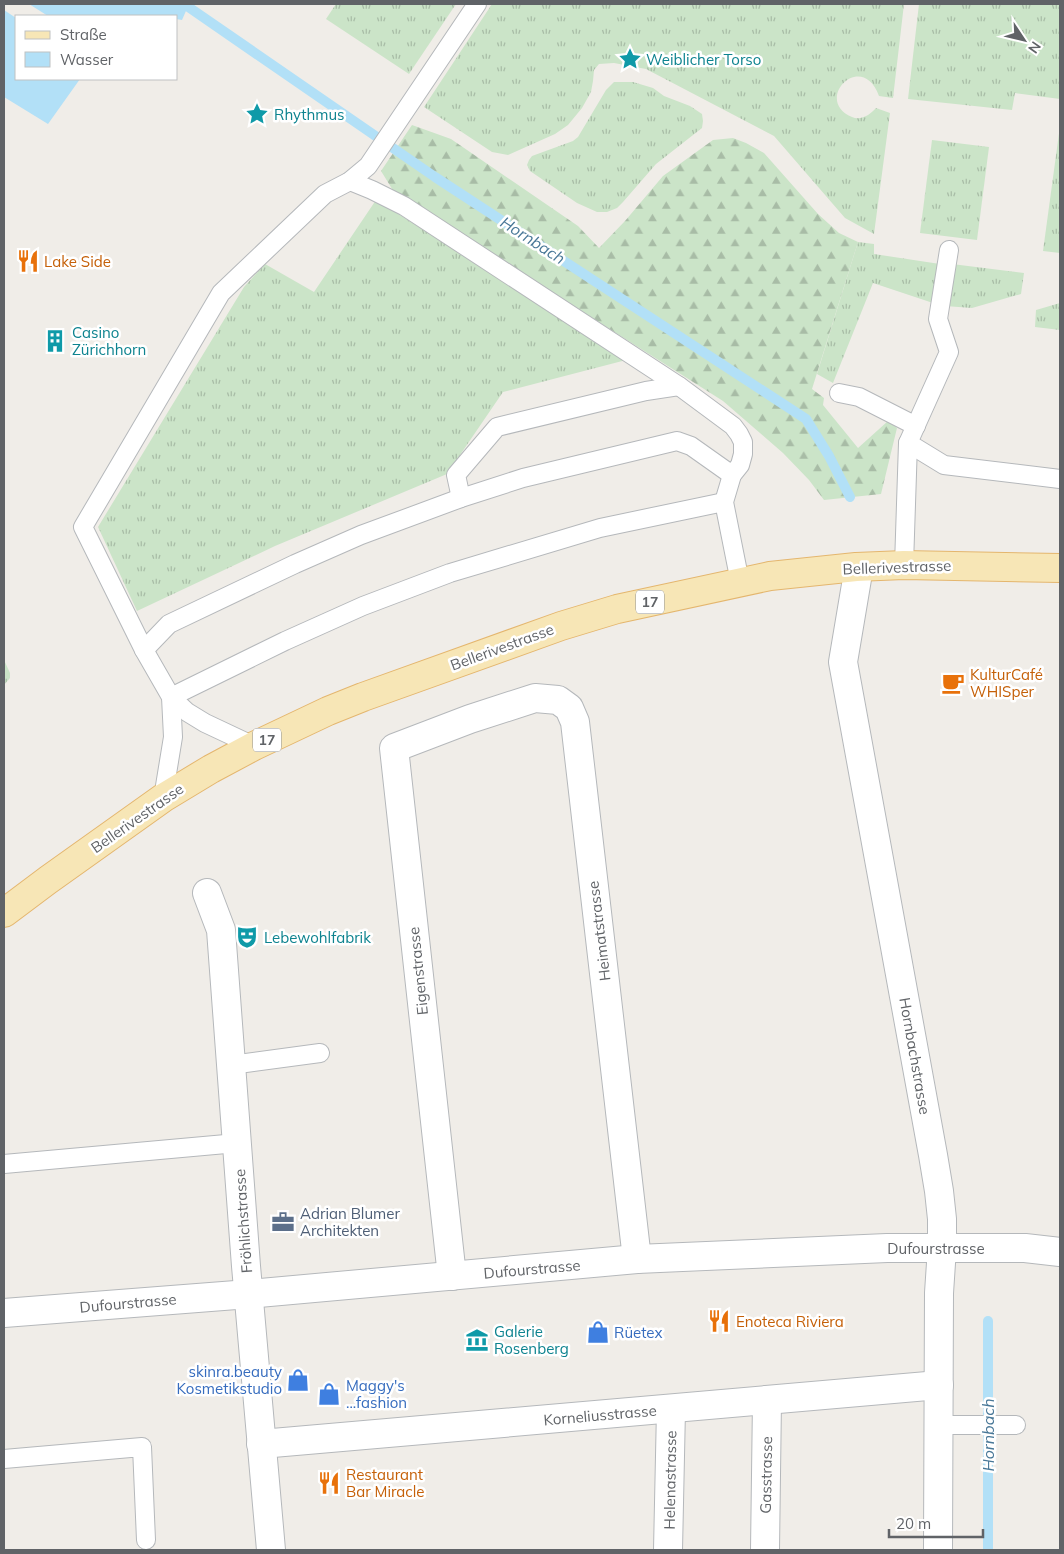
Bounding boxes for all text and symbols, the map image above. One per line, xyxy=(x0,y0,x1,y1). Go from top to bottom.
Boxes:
legend xyxy=(15,15,178,80)
north arrow xyxy=(999,15,1049,65)
text: Straße xyxy=(60,25,107,44)
text: N xyxy=(1024,38,1045,57)
place icon: Weiblicher Torso xyxy=(617,46,643,72)
text: Wasser xyxy=(60,50,114,69)
place label: Weiblicher Torso xyxy=(646,50,761,69)
place icon: Rhythmus xyxy=(244,101,270,127)
place label: Rhythmus xyxy=(274,105,345,124)
water label: Hornbach xyxy=(497,212,569,268)
restaurant icon: Lake Side xyxy=(15,248,41,274)
place label: Lake Side xyxy=(44,252,111,271)
place label: Casino Zürichhorn xyxy=(72,323,146,359)
building icon: Casino Zürichhorn xyxy=(42,328,68,354)
street label: Bellerivestrasse xyxy=(842,556,952,578)
road number: 17 xyxy=(636,590,664,614)
street label: Bellerivestrasse xyxy=(448,619,556,675)
place label: KulturCafé WHISper xyxy=(970,665,1043,701)
cafe icon: KulturCafé WHISper xyxy=(940,670,966,696)
road number: 17 xyxy=(253,728,281,752)
street label: Bellerivestrasse xyxy=(87,779,187,857)
street label: Heimatstrasse xyxy=(583,880,615,982)
theatre icon: Lebewohlfabrik xyxy=(234,924,260,950)
street label: Eigenstrasse xyxy=(404,926,432,1016)
place label: Lebewohlfabrik xyxy=(264,928,371,947)
street label: Hornbachstrasse xyxy=(895,996,935,1116)
street label: Fröhlichstrasse xyxy=(230,1168,256,1274)
place label: Adrian Blumer Architekten xyxy=(300,1204,400,1240)
office icon: Adrian Blumer Architekten xyxy=(270,1209,296,1235)
street label: Dufourstrasse xyxy=(887,1239,985,1258)
street label: Dufourstrasse xyxy=(483,1255,581,1283)
street label: Dufourstrasse xyxy=(79,1289,177,1317)
restaurant icon: Enoteca Riviera xyxy=(706,1308,732,1334)
place label: Enoteca Riviera xyxy=(736,1312,844,1331)
shop icon: Rüetex xyxy=(585,1319,611,1345)
place label: Galerie Rosenberg xyxy=(494,1322,569,1358)
place label: Rüetex xyxy=(614,1323,663,1342)
museum icon: Galerie Rosenberg xyxy=(464,1327,490,1353)
place label: skinra.beauty Kosmetikstudio xyxy=(177,1362,282,1398)
shop icon: skinra.beauty Kosmetikstudio xyxy=(285,1367,311,1393)
place label: Maggy's ...fashion xyxy=(346,1376,407,1412)
shop icon: Maggy's ...fashion xyxy=(316,1381,342,1407)
water label: Hornbach xyxy=(978,1398,998,1472)
street label: Korneliusstrasse xyxy=(543,1401,657,1429)
street label: Helenastrasse xyxy=(660,1430,680,1530)
street label: Gasstrasse xyxy=(756,1436,776,1514)
place label: Restaurant Bar Miracle xyxy=(346,1465,425,1501)
restaurant icon: Restaurant Bar Miracle xyxy=(316,1470,342,1496)
scale bar xyxy=(889,1506,983,1538)
text: 20 m xyxy=(896,1514,931,1533)

